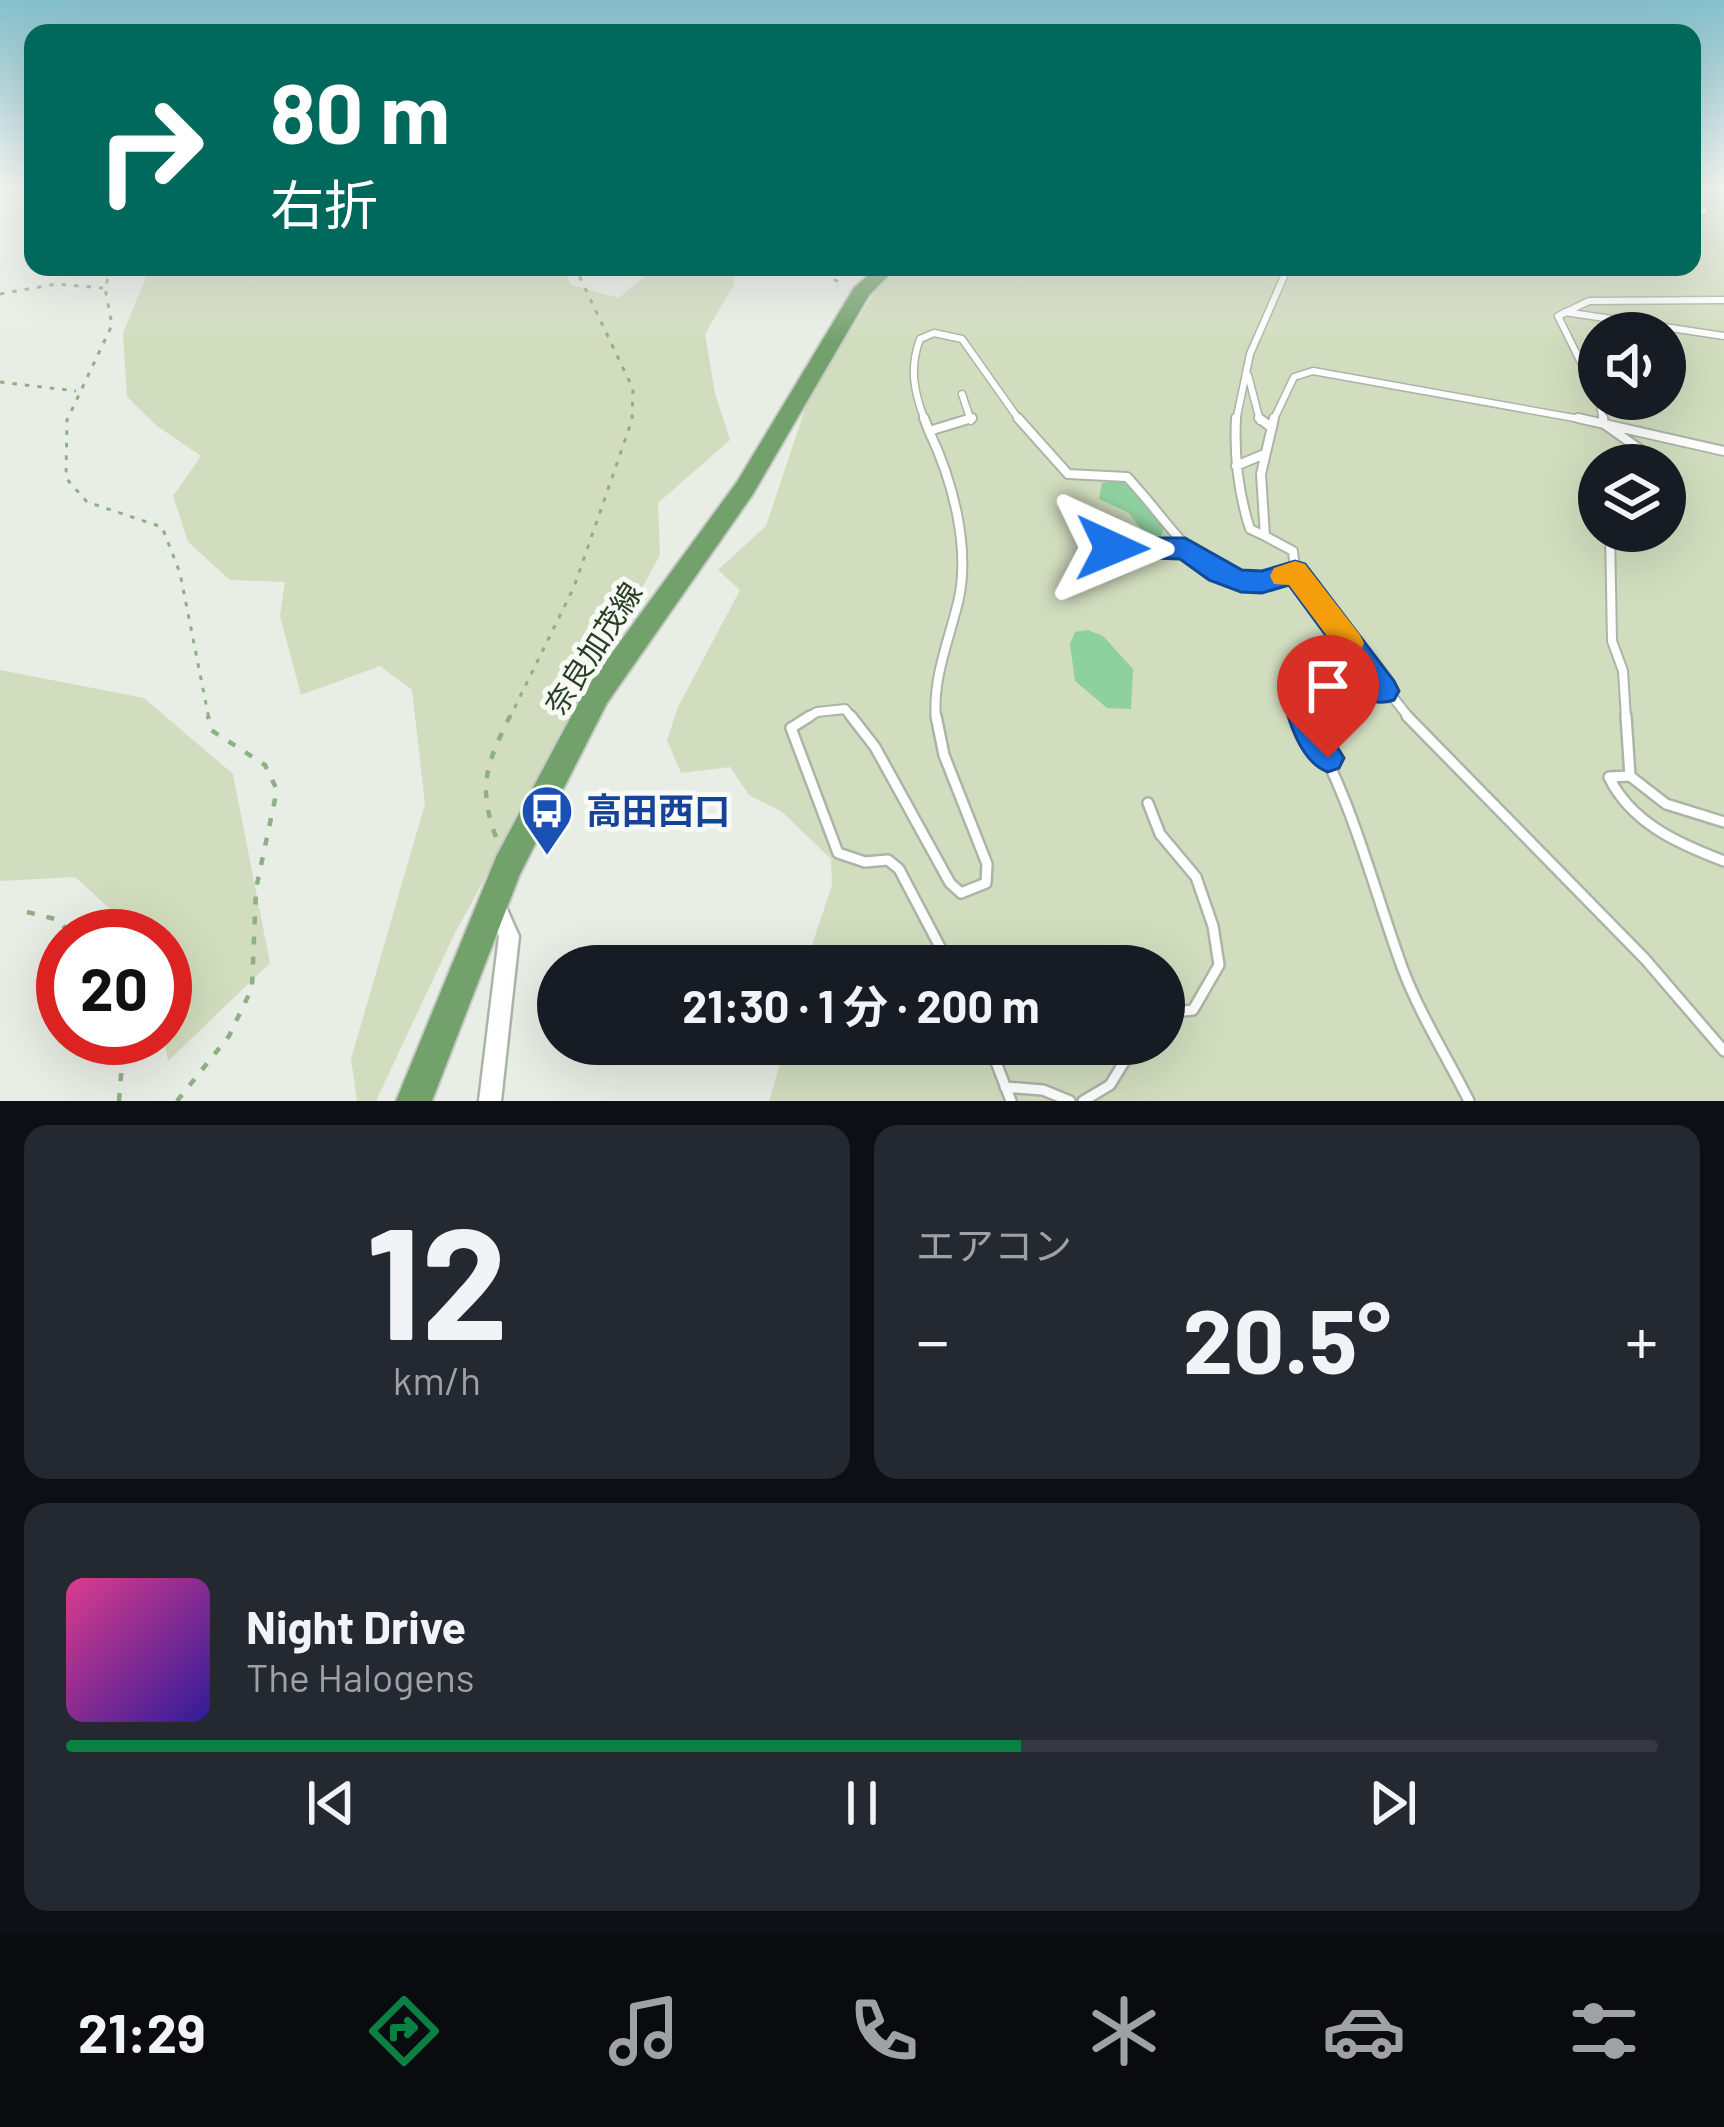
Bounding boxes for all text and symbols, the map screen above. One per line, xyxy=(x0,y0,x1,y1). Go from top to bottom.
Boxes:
text: 80 m xyxy=(270,60,450,161)
icon: right xyxy=(72,72,228,228)
text: 右折 xyxy=(270,171,378,236)
map controls xyxy=(1578,312,1686,552)
button: sound xyxy=(1578,312,1686,420)
button: layers xyxy=(1578,444,1686,552)
position arrow xyxy=(1049,485,1175,611)
street label: 奈良加茂線 xyxy=(536,575,648,721)
pin xyxy=(1277,635,1379,758)
icon: arrive xyxy=(1295,653,1361,719)
bus stop icon: 高田西口 xyxy=(519,783,575,857)
place label: 高田西口 xyxy=(586,788,730,831)
speed limit sign: 20 xyxy=(36,909,192,1065)
text: 21:30 · 1 分 · 200 m xyxy=(682,978,1040,1032)
text: 12 xyxy=(366,1184,508,1371)
text: エアコン xyxy=(916,1221,1072,1268)
text: 20.5° xyxy=(1183,1284,1391,1392)
text: − xyxy=(916,1299,949,1378)
text: + xyxy=(1625,1299,1658,1378)
text: km/h xyxy=(393,1356,481,1403)
text: Night Drive xyxy=(246,1599,466,1653)
text: The Halogens xyxy=(246,1653,475,1700)
icon: previous xyxy=(298,1770,364,1836)
icon: pause xyxy=(829,1770,895,1836)
icon: next xyxy=(1360,1770,1426,1836)
icon: directions xyxy=(362,1989,446,2073)
icon: music xyxy=(602,1989,686,2073)
icon: phone xyxy=(842,1989,926,2073)
icon: climate xyxy=(1082,1989,1166,2073)
icon: car xyxy=(1322,1989,1406,2073)
icon: filters xyxy=(1562,1989,1646,2073)
text: 21:29 xyxy=(78,1999,206,2064)

